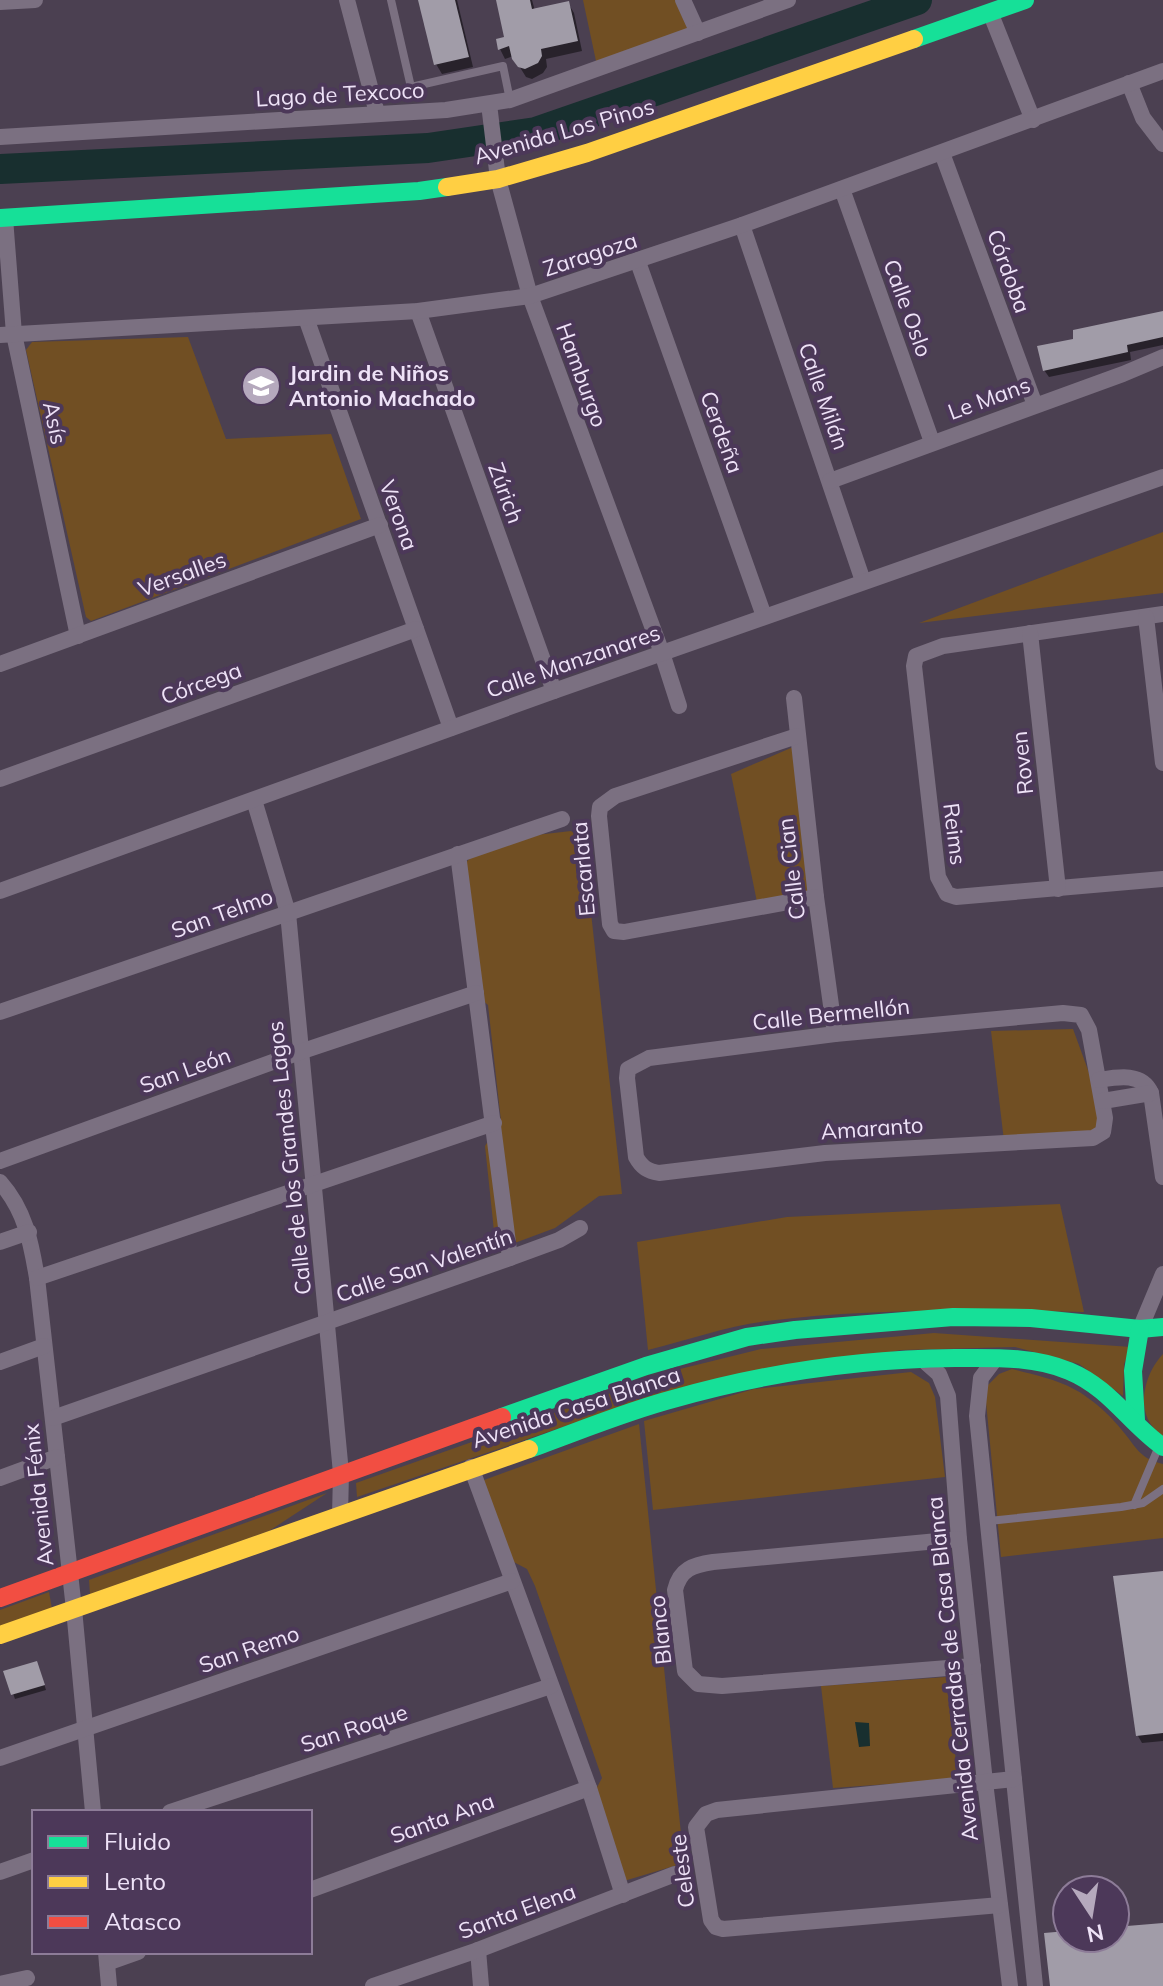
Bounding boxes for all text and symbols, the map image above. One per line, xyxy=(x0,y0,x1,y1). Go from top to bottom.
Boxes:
street label: Lago de Texcoco xyxy=(255,76,425,112)
street label: Avenida Los Pinos xyxy=(471,92,657,170)
street label: Córdoba xyxy=(981,225,1037,317)
street label: Zaragoza xyxy=(539,226,641,282)
street label: Calle Oslo xyxy=(877,255,939,361)
street label: Hamburgo xyxy=(550,319,614,431)
street label: Calle Milán xyxy=(793,339,855,453)
place label: Jardin de Niños Antonio Machado xyxy=(289,359,476,412)
school or university icon: Jardin de Niños Antonio Machado xyxy=(240,365,282,407)
street label: Le Mans xyxy=(944,370,1034,426)
street label: Cerdeña xyxy=(694,387,750,477)
street label: Asís xyxy=(37,399,73,447)
street label: Zúrich xyxy=(482,459,530,527)
street label: Verona xyxy=(373,476,425,554)
street label: Versalles xyxy=(134,545,230,603)
street label: Calle Manzanares xyxy=(482,618,664,704)
street label: Córcega xyxy=(157,656,245,710)
street label: Roven xyxy=(1005,730,1039,796)
street label: Reims xyxy=(937,801,973,867)
street label: Calle Cian xyxy=(771,816,811,922)
street label: Escarlata xyxy=(565,820,601,918)
street label: San Telmo xyxy=(167,882,277,944)
street label: Calle Bermellón xyxy=(751,992,911,1036)
street label: Calle de los Grandes Lagos xyxy=(261,1020,317,1296)
street label: San León xyxy=(136,1041,234,1099)
street label: Amaranto xyxy=(820,1110,924,1146)
street label: Calle San Valentín xyxy=(332,1222,516,1308)
street label: Avenida Casa Blanca xyxy=(468,1360,684,1454)
street label: Avenida Fénix xyxy=(17,1422,59,1568)
street label: Avenida Cerradas de Casa Blanca xyxy=(920,1495,984,1843)
street label: Blanco xyxy=(642,1594,678,1666)
street label: San Remo xyxy=(195,1619,303,1679)
street label: San Roque xyxy=(297,1698,411,1758)
street label: Santa Ana xyxy=(386,1786,498,1850)
legend xyxy=(32,1810,312,1954)
text: Fluido xyxy=(104,1826,171,1856)
street label: Celeste xyxy=(664,1833,700,1909)
text: Lento xyxy=(104,1866,166,1896)
north arrow xyxy=(1051,1874,1131,1954)
street label: Santa Elena xyxy=(455,1877,579,1945)
text: Atasco xyxy=(104,1906,181,1936)
text: N xyxy=(1084,1918,1106,1949)

